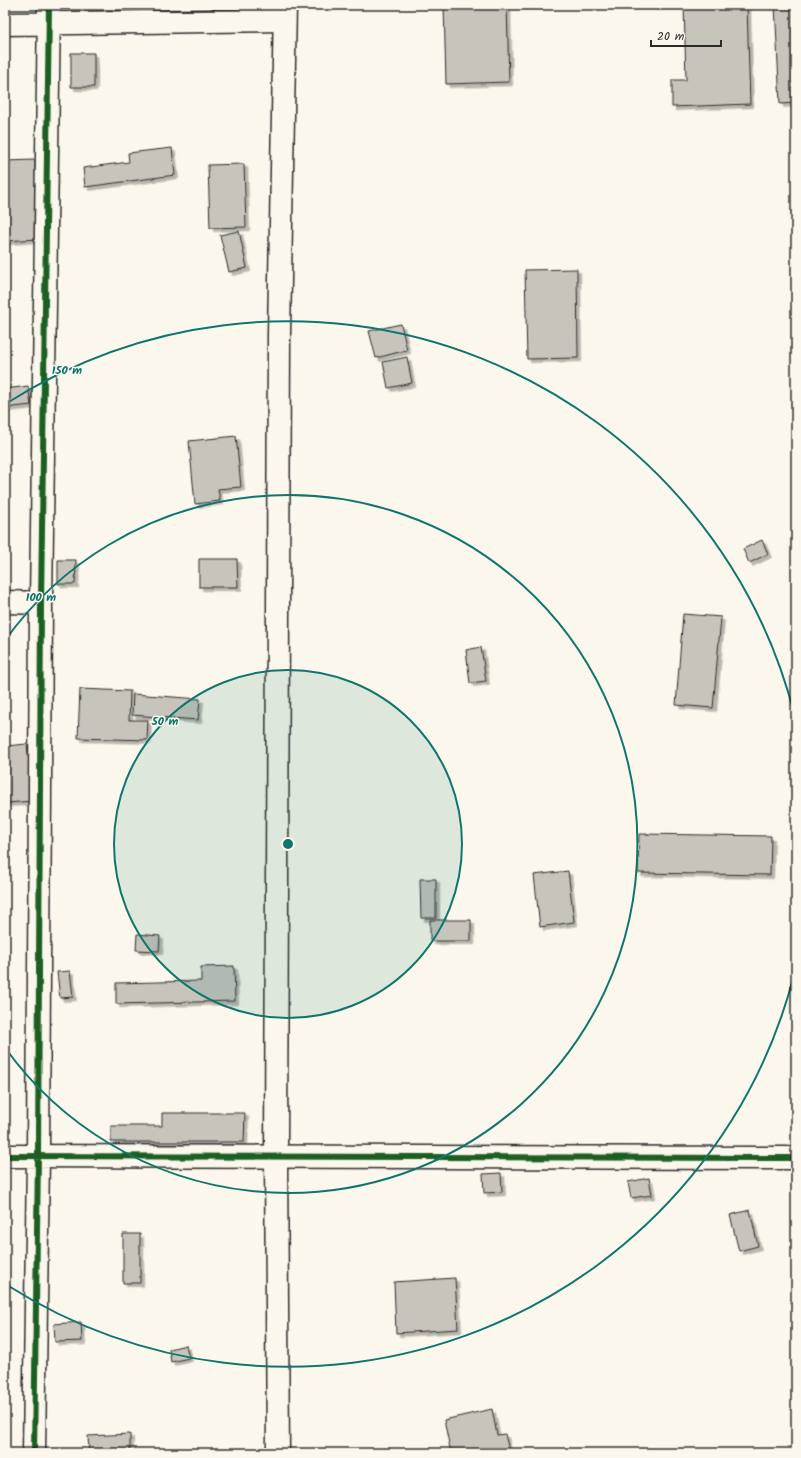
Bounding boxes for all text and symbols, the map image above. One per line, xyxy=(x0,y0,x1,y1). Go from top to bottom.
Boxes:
scale bar xyxy=(651,22,721,48)
text: 20 m xyxy=(657,27,685,46)
text: 150 m xyxy=(52,361,82,380)
text: 100 m xyxy=(26,588,56,607)
text: 50 m xyxy=(151,712,179,731)
centre of rings xyxy=(281,837,295,851)

